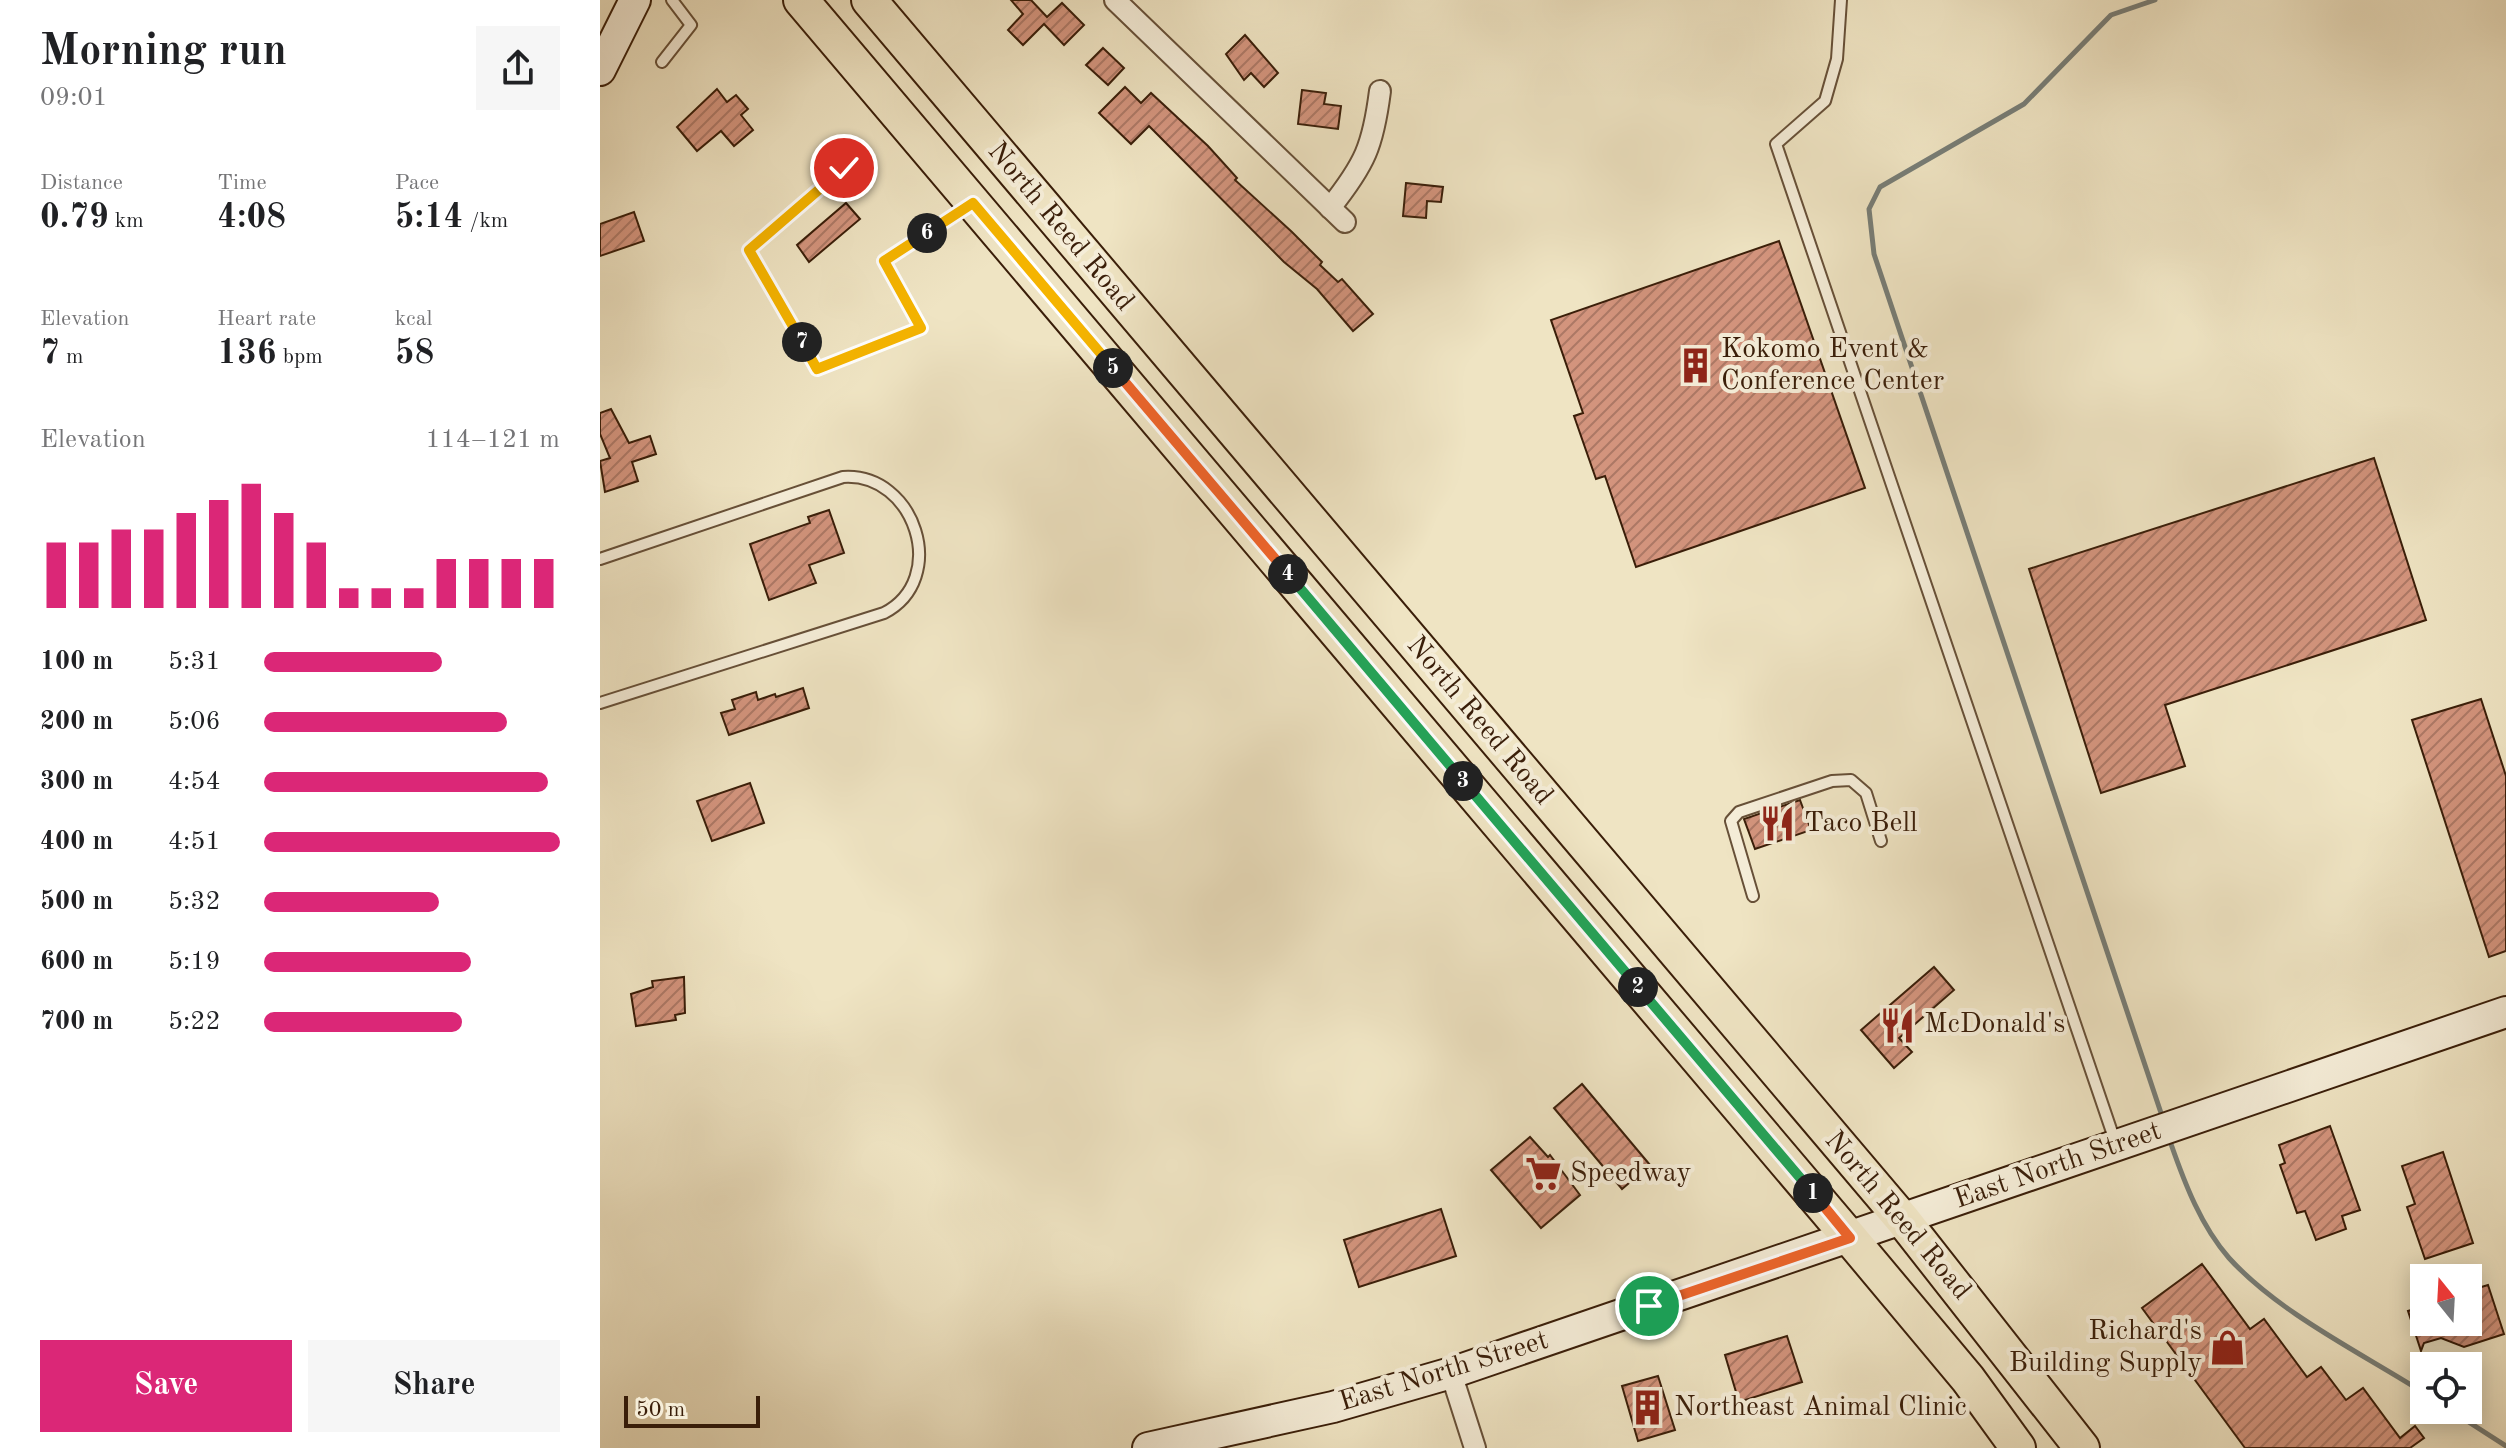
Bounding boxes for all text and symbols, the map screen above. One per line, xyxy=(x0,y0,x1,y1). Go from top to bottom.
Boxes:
button: share xyxy=(476,26,560,110)
text: Morning run xyxy=(40,30,287,74)
text: 09:01 xyxy=(40,85,108,111)
pin xyxy=(810,134,878,202)
street label: North Reed Road xyxy=(982,137,1138,317)
icon: check xyxy=(822,146,866,190)
text: Distance xyxy=(40,172,123,194)
text: Time xyxy=(217,172,267,194)
text: Pace xyxy=(395,172,439,194)
text: 0.79 xyxy=(40,201,109,235)
text: 4:08 xyxy=(217,201,286,235)
text: 5:14 xyxy=(395,201,463,235)
text: km xyxy=(109,210,144,232)
text: /km xyxy=(463,210,508,232)
pin: 6 xyxy=(907,213,947,253)
text: 6 xyxy=(921,222,933,244)
text: Elevation xyxy=(40,308,130,330)
text: Heart rate xyxy=(217,308,316,330)
text: kcal xyxy=(395,308,433,330)
pin: 7 xyxy=(782,322,822,362)
text: 7 xyxy=(796,331,808,353)
place label: Kokomo Event & Conference Center xyxy=(1721,336,1944,396)
text: 7 xyxy=(40,337,60,371)
text: 136 xyxy=(217,337,277,371)
text: 58 xyxy=(395,337,434,371)
text: m xyxy=(60,346,83,368)
text: bpm xyxy=(277,346,323,368)
building icon: Kokomo Event & Conference Center xyxy=(1676,347,1714,385)
pin: 5 xyxy=(1093,348,1133,388)
text: 5 xyxy=(1107,357,1119,379)
text: Elevation xyxy=(40,427,146,453)
text: 114–121 m xyxy=(425,427,560,453)
pin: 4 xyxy=(1268,554,1308,594)
text: 4 xyxy=(1282,563,1294,585)
street label: North Reed Road xyxy=(1401,631,1557,811)
text: 100 m xyxy=(40,649,113,675)
text: 5:31 xyxy=(168,649,221,675)
text: 200 m xyxy=(40,709,113,735)
text: 5:06 xyxy=(168,709,221,735)
pin: 3 xyxy=(1443,761,1483,801)
text: 300 m xyxy=(40,769,113,795)
text: 4:54 xyxy=(168,769,221,795)
text: 3 xyxy=(1457,770,1469,792)
restaurant icon: Taco Bell xyxy=(1759,805,1797,843)
place label: Taco Bell xyxy=(1804,810,1918,838)
text: 400 m xyxy=(40,829,113,855)
text: 4:51 xyxy=(168,829,221,855)
text: 500 m xyxy=(40,889,113,915)
text: 5:32 xyxy=(168,889,221,915)
text: 600 m xyxy=(40,949,113,975)
text: 5:19 xyxy=(168,949,221,975)
pin: 2 xyxy=(1618,967,1658,1007)
text: 2 xyxy=(1632,976,1644,998)
restaurant icon: McDonald's xyxy=(1879,1006,1917,1044)
text: 700 m xyxy=(40,1009,113,1035)
text: 5:22 xyxy=(168,1009,221,1035)
place label: McDonald's xyxy=(1924,1011,2065,1039)
street label: East North Street xyxy=(1951,1117,2165,1215)
street label: North Reed Road xyxy=(1819,1126,1975,1306)
supermarket icon: Speedway xyxy=(1525,1155,1563,1193)
place label: Speedway xyxy=(1570,1160,1691,1188)
pin: 1 xyxy=(1793,1173,1833,1213)
text: 1 xyxy=(1807,1182,1819,1204)
north arrow xyxy=(2410,1264,2482,1336)
map controls xyxy=(2410,1264,2482,1424)
pin xyxy=(1615,1272,1683,1340)
icon: arrive xyxy=(1627,1284,1671,1328)
place label: Richard's Building Supply xyxy=(2009,1318,2202,1378)
street label: East North Street xyxy=(1336,1327,1552,1417)
shop icon: Richard's Building Supply xyxy=(2209,1329,2247,1367)
button: Save xyxy=(40,1340,292,1432)
button: Share xyxy=(308,1340,560,1432)
button: locate xyxy=(2410,1352,2482,1424)
building icon: Northeast Animal Clinic xyxy=(1629,1389,1667,1427)
scale bar xyxy=(624,1392,760,1428)
place label: Northeast Animal Clinic xyxy=(1674,1394,1967,1422)
text: 50 m xyxy=(636,1399,685,1421)

